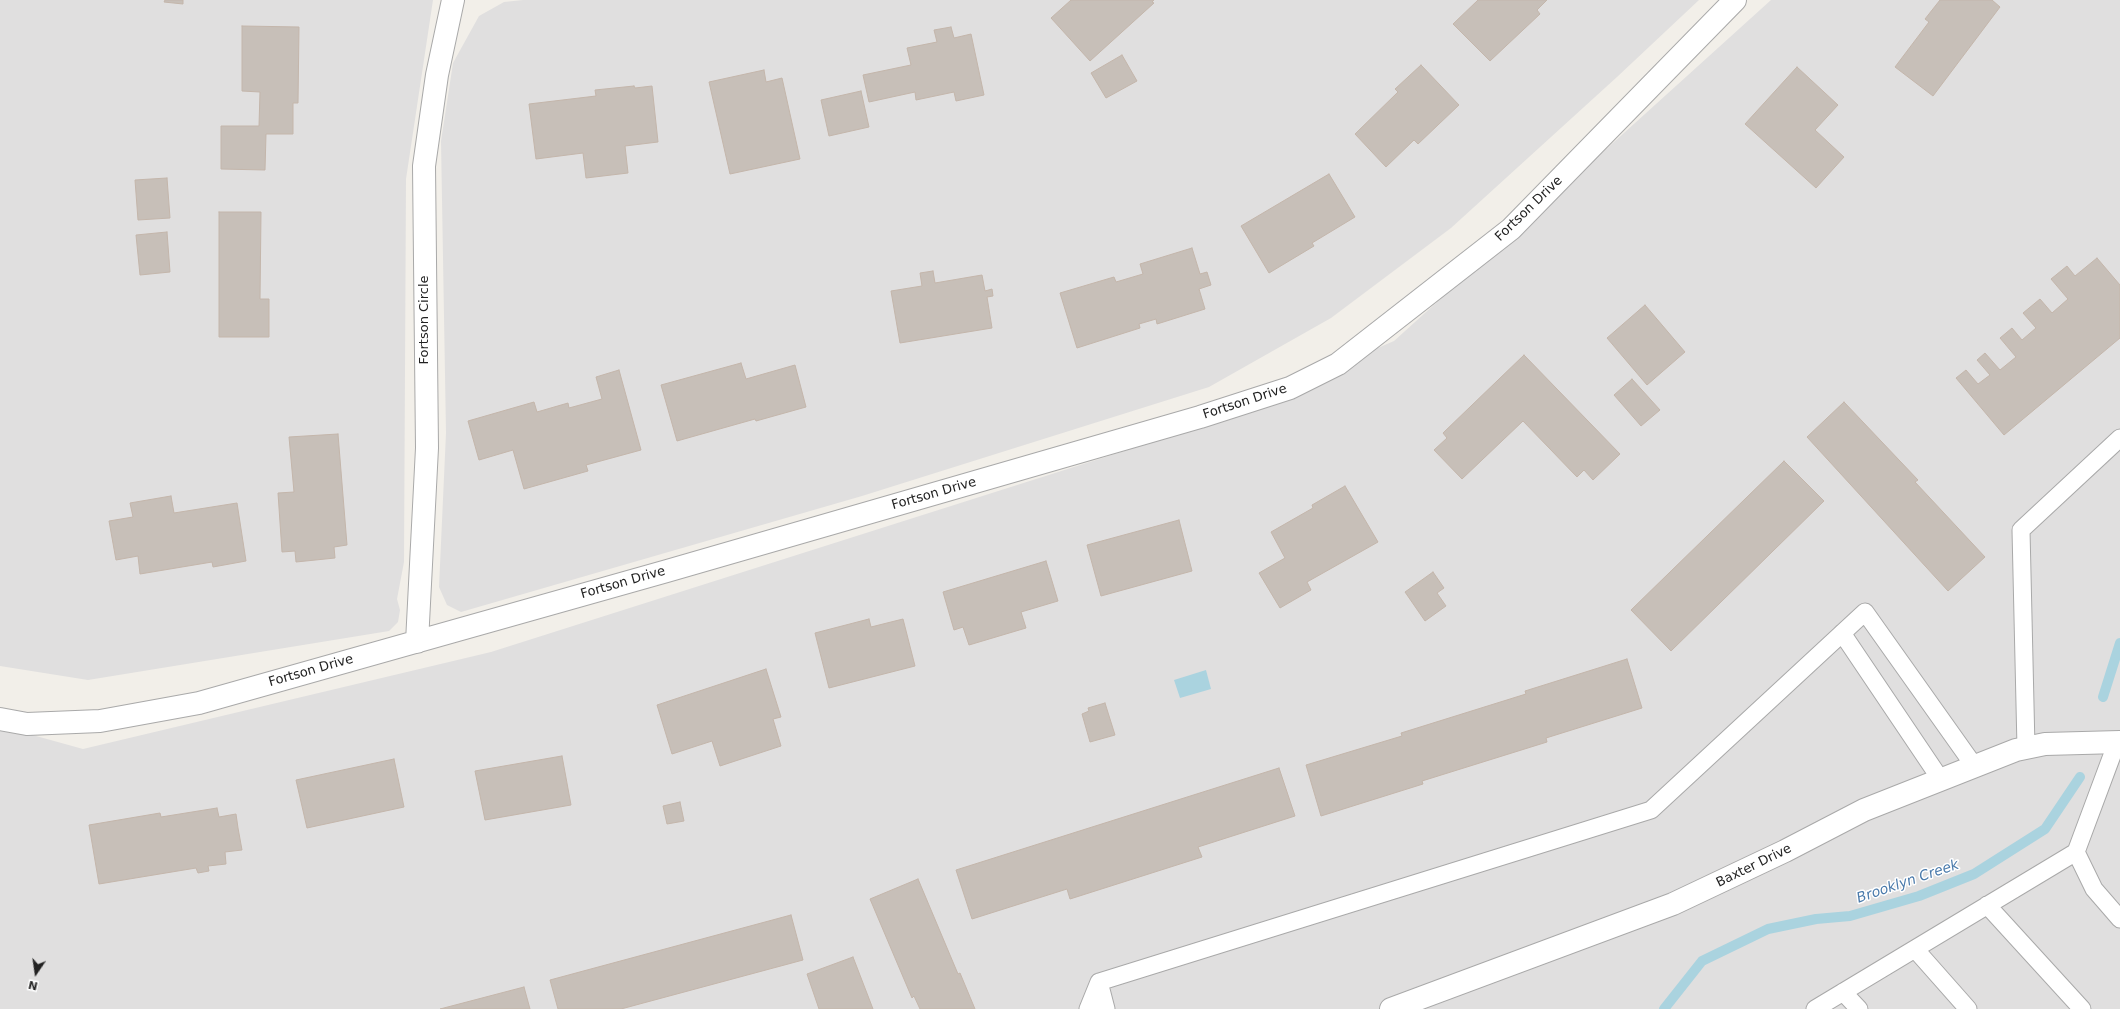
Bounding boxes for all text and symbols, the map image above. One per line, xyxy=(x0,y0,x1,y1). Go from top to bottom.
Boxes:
street label: Fortson Drive xyxy=(1492,173,1566,245)
street label: Fortson Circle xyxy=(417,275,433,365)
street label: Fortson Drive xyxy=(1201,381,1289,423)
street label: Fortson Drive xyxy=(890,474,978,514)
street label: Fortson Drive xyxy=(579,563,667,603)
street label: Fortson Drive xyxy=(267,651,355,691)
street label: Baxter Drive xyxy=(1714,841,1794,891)
water label: Brooklyn Creek xyxy=(1855,857,1961,907)
north arrow xyxy=(16,953,56,993)
text: N xyxy=(27,978,39,993)

